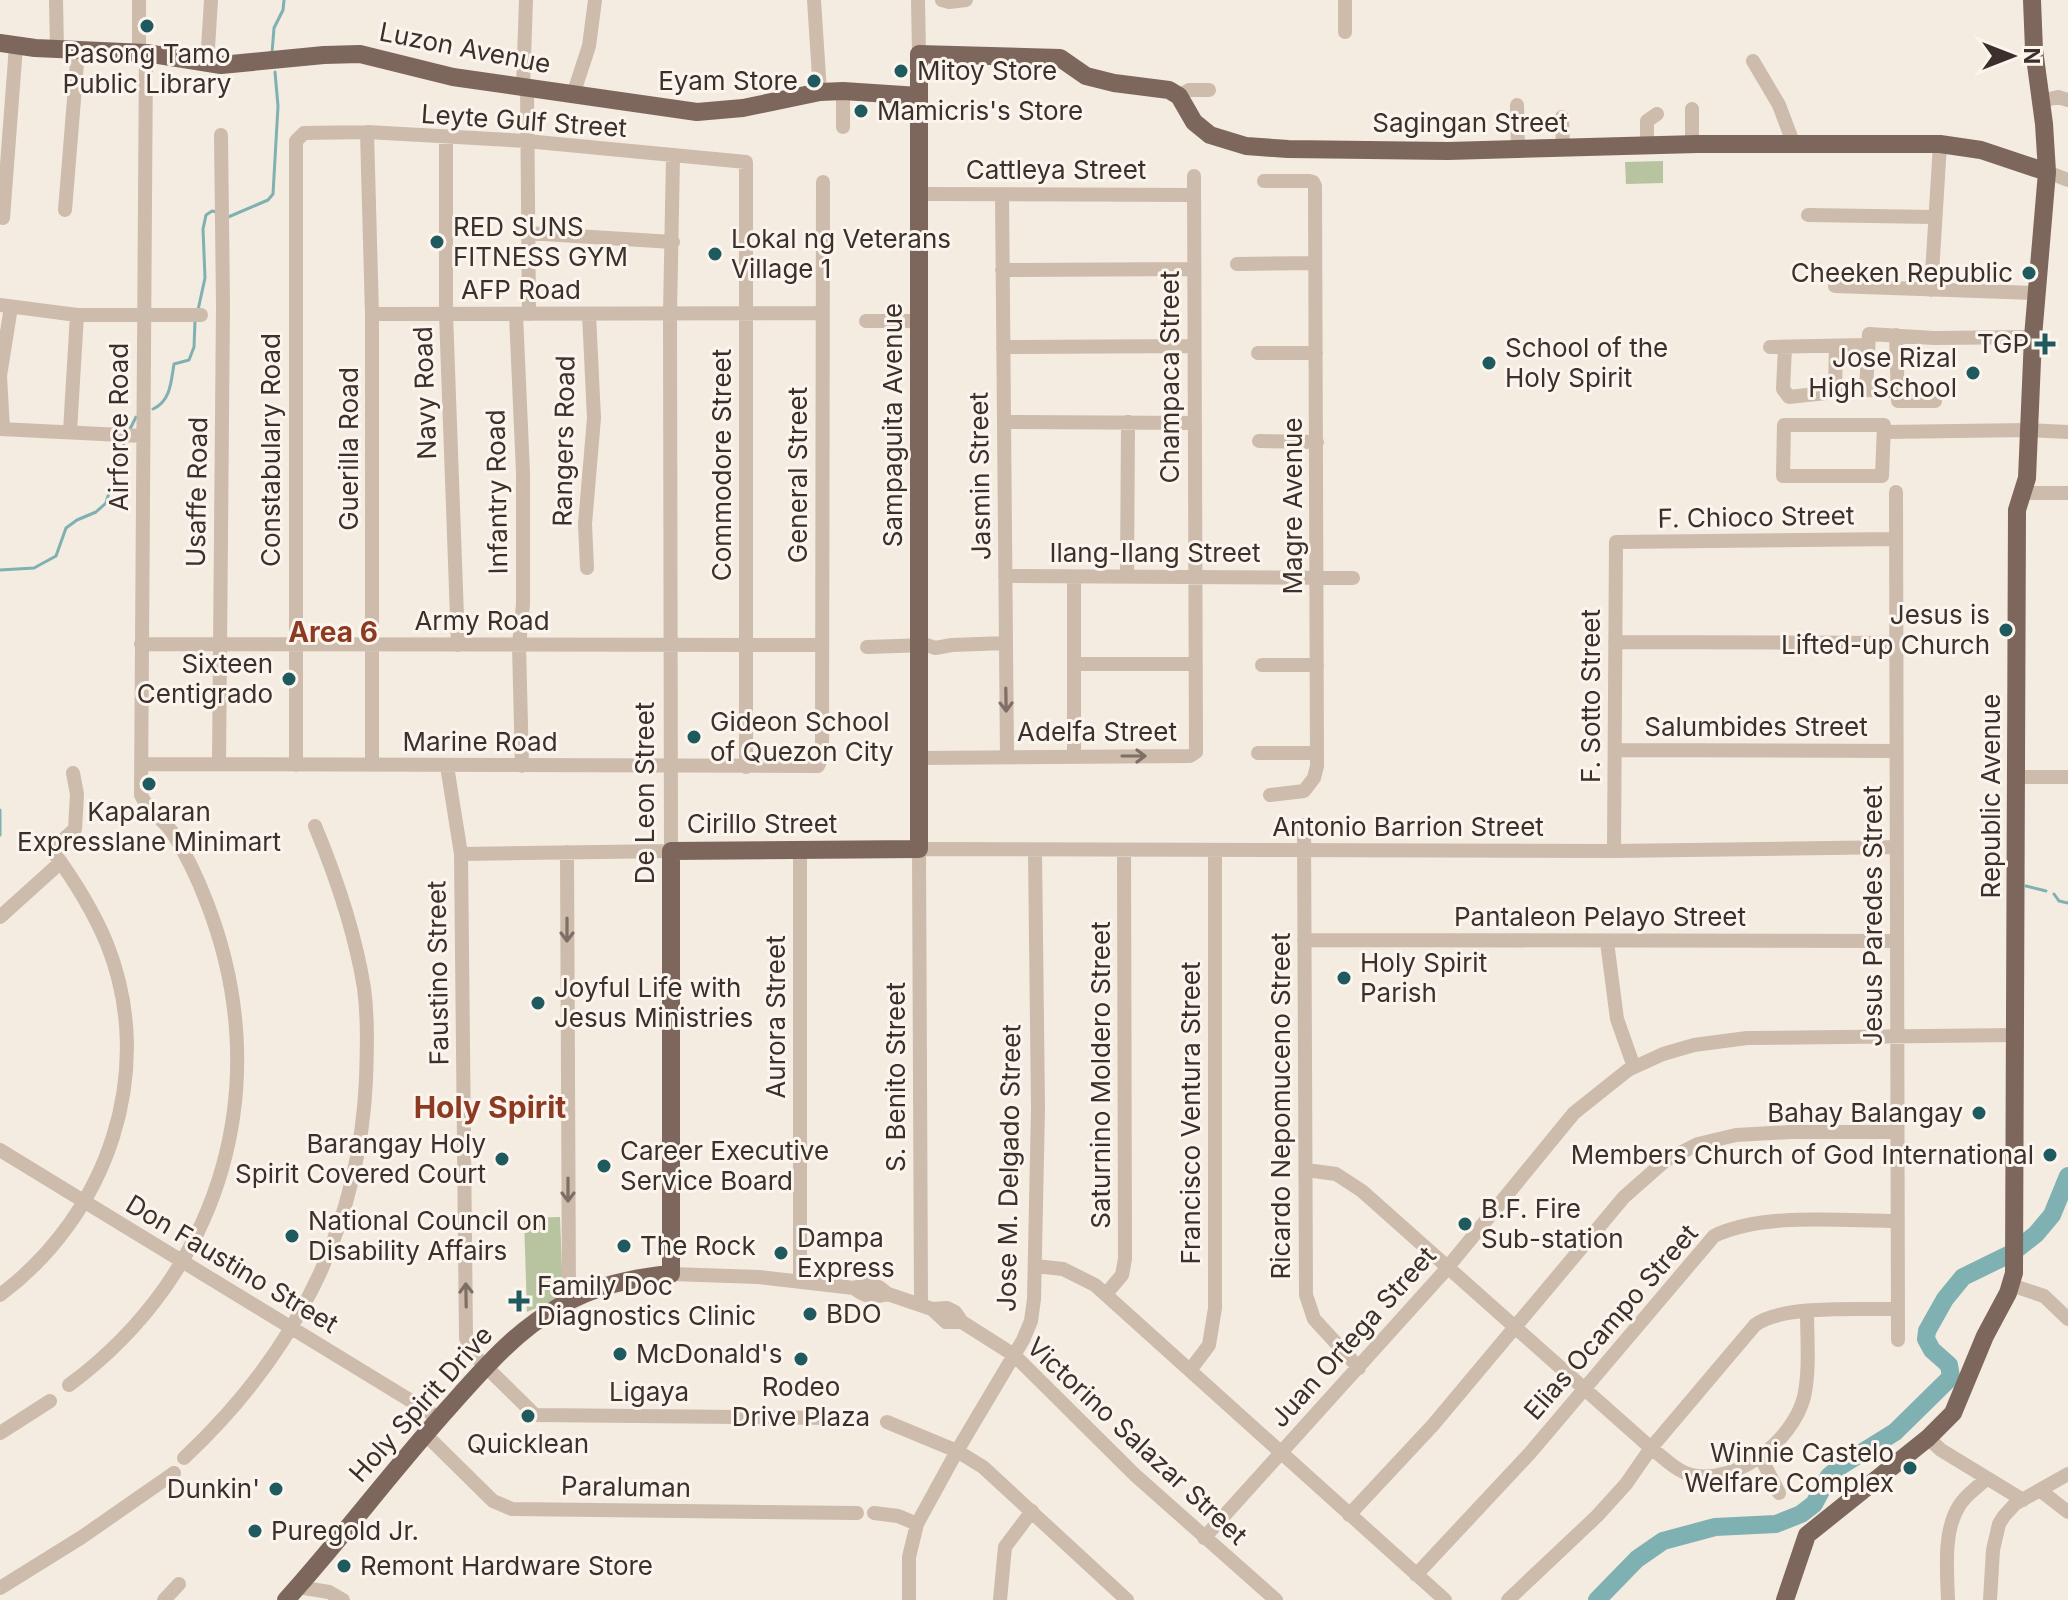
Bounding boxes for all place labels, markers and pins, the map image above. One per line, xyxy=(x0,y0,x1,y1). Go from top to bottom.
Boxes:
marker: Pasong Tamo Public Library xyxy=(138,17,156,35)
place label: Pasong Tamo Public Library xyxy=(63,38,231,99)
place label: Mitoy Store xyxy=(917,55,1057,86)
marker: Mitoy Store xyxy=(892,62,910,80)
place label: Eyam Store xyxy=(658,65,798,96)
marker: Eyam Store xyxy=(805,72,823,90)
place label: Mamicris's Store xyxy=(877,95,1083,126)
marker: Mamicris's Store xyxy=(852,102,870,120)
place label: RED SUNS FITNESS GYM xyxy=(453,211,628,272)
place label: Lokal ng Veterans Village 1 xyxy=(731,223,951,284)
marker: RED SUNS FITNESS GYM xyxy=(428,233,446,251)
marker: Lokal ng Veterans Village 1 xyxy=(706,245,724,263)
place label: Cheeken Republic xyxy=(1791,257,2013,288)
marker: Cheeken Republic xyxy=(2020,264,2038,282)
place label: TGP xyxy=(1977,328,2029,359)
place label: School of the Holy Spirit xyxy=(1505,332,1668,393)
marker: TGP xyxy=(2036,335,2054,353)
place label: Jose Rizal High School xyxy=(1808,342,1957,403)
marker: School of the Holy Spirit xyxy=(1480,354,1498,372)
marker: Jose Rizal High School xyxy=(1964,364,1982,382)
place label: Jesus is Lifted-up Church xyxy=(1781,599,1990,660)
marker: Jesus is Lifted-up Church xyxy=(1997,621,2015,639)
place label: Sixteen Centigrado xyxy=(137,648,273,709)
marker: Sixteen Centigrado xyxy=(280,670,298,688)
place label: Gideon School of Quezon City xyxy=(710,706,894,767)
marker: Gideon School of Quezon City xyxy=(685,728,703,746)
marker: Kapalaran Expresslane Minimart xyxy=(140,775,158,793)
place label: Kapalaran Expresslane Minimart xyxy=(17,796,281,857)
place label: Holy Spirit Parish xyxy=(1360,947,1487,1008)
marker: Holy Spirit Parish xyxy=(1335,969,1353,987)
place label: Joyful Life with Jesus Ministries xyxy=(554,972,753,1033)
marker: Joyful Life with Jesus Ministries xyxy=(529,994,547,1012)
place label: Bahay Balangay xyxy=(1767,1097,1963,1128)
marker: Bahay Balangay xyxy=(1970,1104,1988,1122)
place label: Barangay Holy Spirit Covered Court xyxy=(235,1128,486,1189)
place label: Career Executive Service Board xyxy=(620,1135,829,1196)
place label: Members Church of God International xyxy=(1571,1139,2034,1170)
marker: Members Church of God International xyxy=(2041,1146,2059,1164)
marker: Barangay Holy Spirit Covered Court xyxy=(493,1150,511,1168)
marker: Career Executive Service Board xyxy=(595,1157,613,1175)
place label: B.F. Fire Sub-station xyxy=(1481,1193,1624,1254)
place label: National Council on Disability Affairs xyxy=(308,1205,547,1266)
marker: B.F. Fire Sub-station xyxy=(1456,1215,1474,1233)
place label: Dampa Express xyxy=(797,1222,895,1283)
marker: National Council on Disability Affairs xyxy=(283,1227,301,1245)
place label: The Rock xyxy=(640,1230,756,1261)
marker: The Rock xyxy=(615,1237,633,1255)
marker: Dampa Express xyxy=(772,1244,790,1262)
place label: Family Doc Diagnostics Clinic xyxy=(537,1270,756,1331)
marker: Family Doc Diagnostics Clinic xyxy=(508,1290,530,1312)
place label: BDO xyxy=(826,1298,882,1329)
marker: BDO xyxy=(801,1305,819,1323)
place label: McDonald's xyxy=(636,1338,782,1369)
marker: McDonald's xyxy=(611,1345,629,1363)
marker: Rodeo Drive Plaza xyxy=(792,1350,810,1368)
place label: Rodeo Drive Plaza xyxy=(732,1371,870,1432)
marker: Quicklean xyxy=(519,1407,537,1425)
place label: Quicklean xyxy=(467,1428,589,1459)
place label: Winnie Castelo Welfare Complex xyxy=(1684,1437,1894,1498)
marker: Winnie Castelo Welfare Complex xyxy=(1901,1459,1919,1477)
place label: Dunkin' xyxy=(167,1473,260,1504)
marker: Dunkin' xyxy=(267,1480,285,1498)
place label: Puregold Jr. xyxy=(271,1515,419,1546)
marker: Puregold Jr. xyxy=(246,1522,264,1540)
place label: Remont Hardware Store xyxy=(360,1550,653,1581)
marker: Remont Hardware Store xyxy=(335,1557,353,1575)

